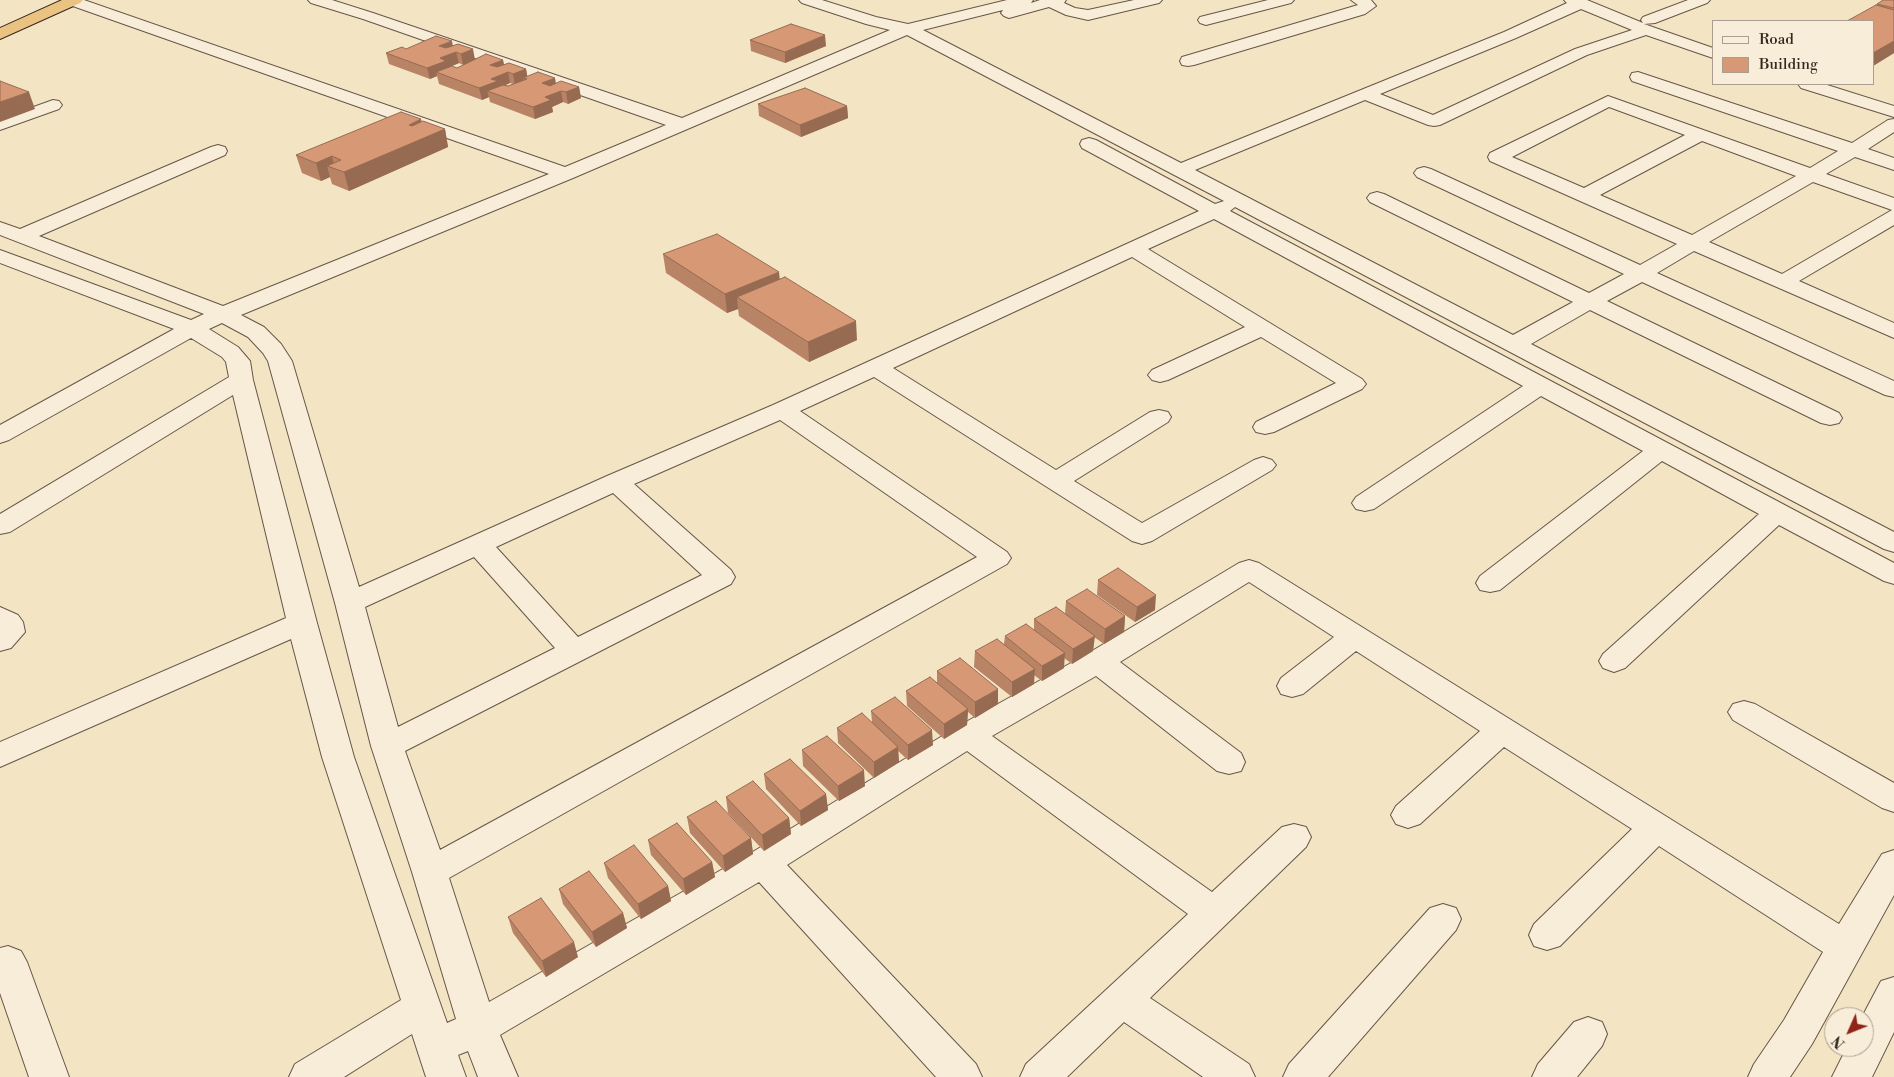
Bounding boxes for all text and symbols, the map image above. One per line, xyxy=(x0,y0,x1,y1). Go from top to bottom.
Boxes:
legend xyxy=(1712,20,1874,85)
text: Road xyxy=(1759,30,1794,49)
text: Building xyxy=(1759,55,1818,74)
north arrow xyxy=(1824,1007,1874,1057)
text: N xyxy=(1829,1031,1849,1052)

